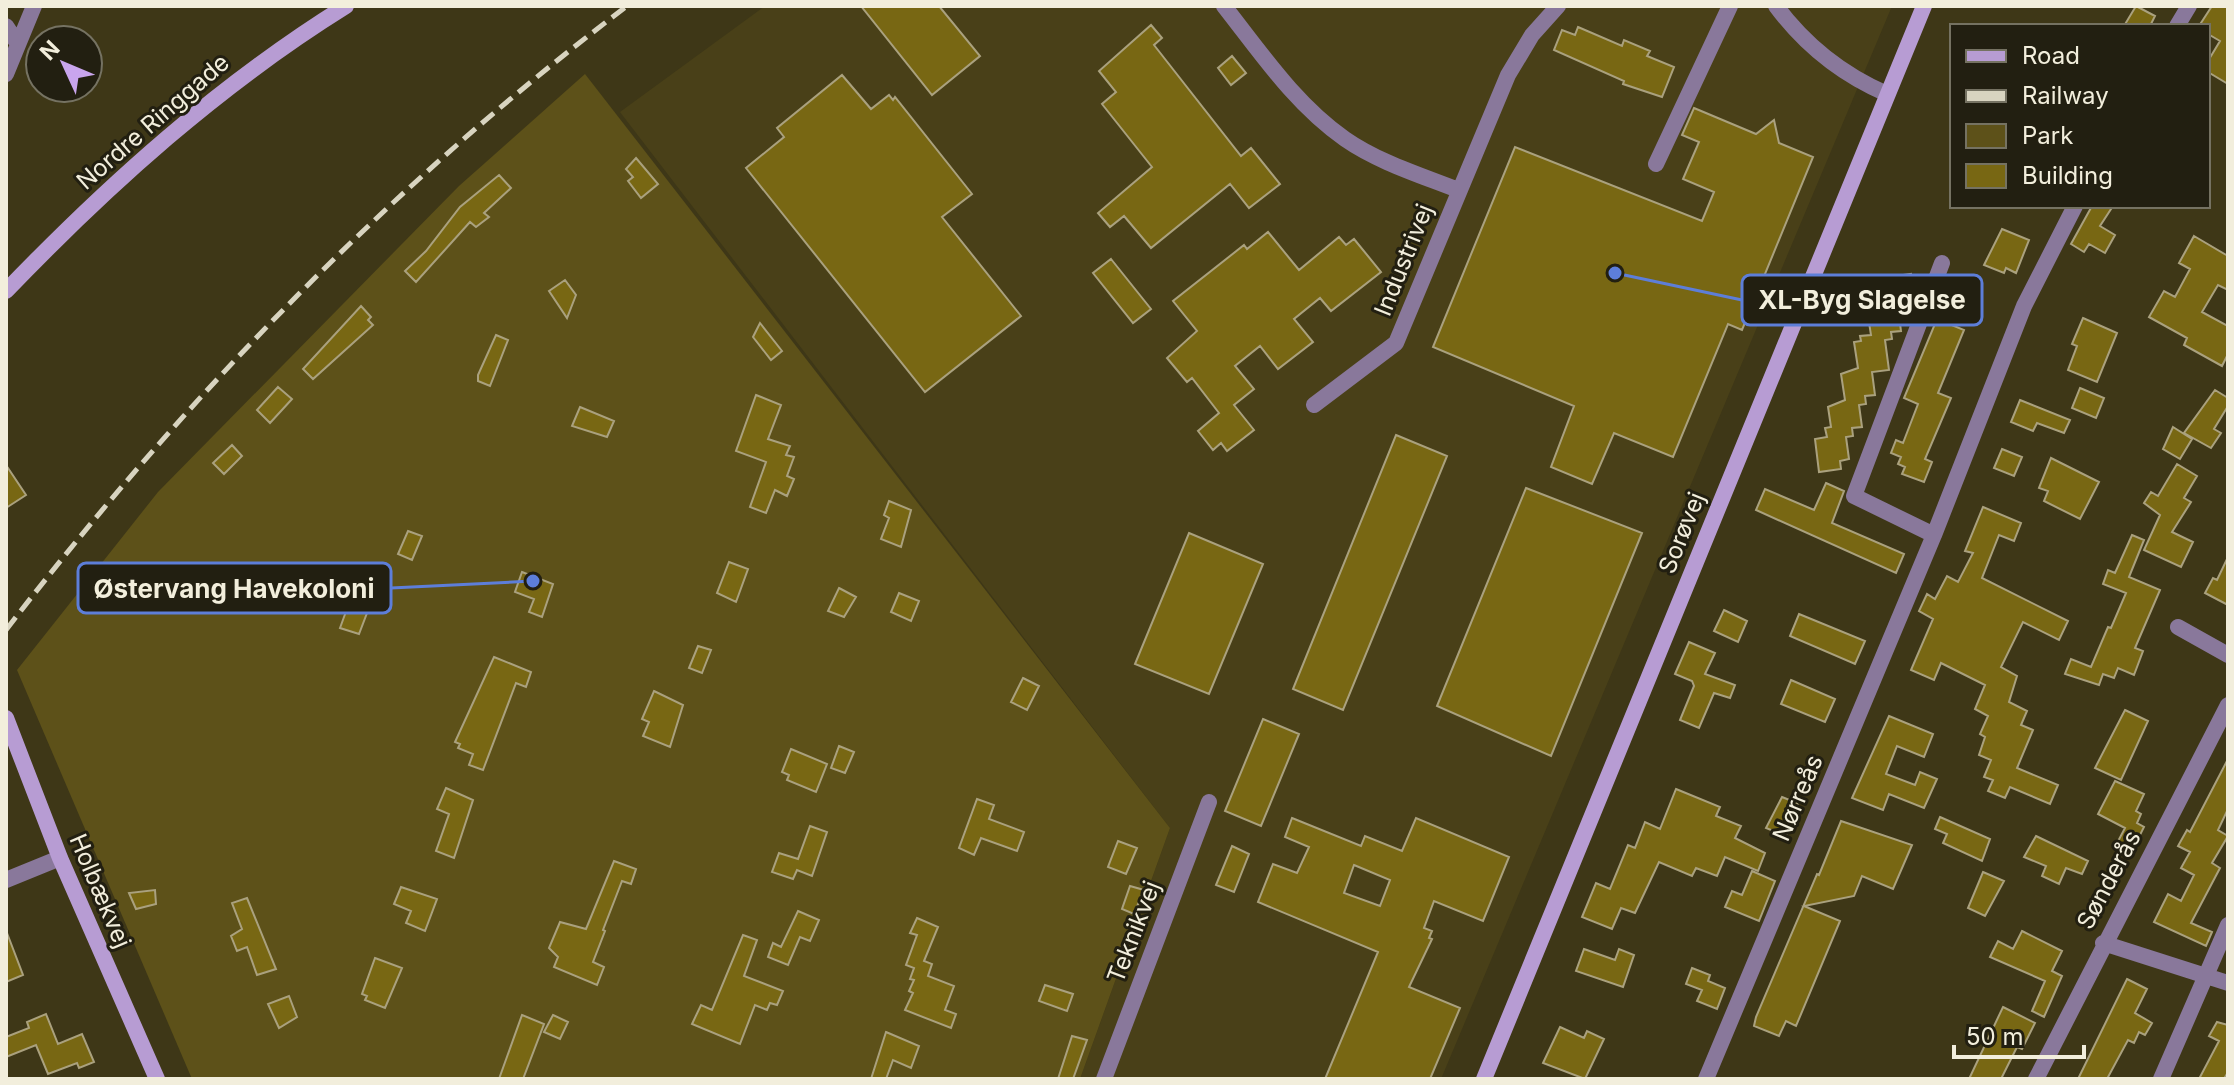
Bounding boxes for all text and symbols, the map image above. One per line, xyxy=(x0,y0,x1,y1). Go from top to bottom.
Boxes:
north arrow xyxy=(24,24,104,104)
legend xyxy=(1950,24,2210,208)
text: N xyxy=(34,35,65,65)
text: Road xyxy=(2022,41,2080,70)
street label: Nordre Ringgade xyxy=(71,48,235,196)
text: Railway xyxy=(2022,81,2109,110)
text: Park xyxy=(2022,121,2073,150)
text: Building xyxy=(2022,161,2113,190)
street label: Industrivej xyxy=(1368,200,1439,320)
callout: XL-Byg Slagelse xyxy=(1742,275,1982,325)
text: XL-Byg Slagelse xyxy=(1758,284,1966,315)
street label: Sorøvej xyxy=(1652,488,1711,578)
callout: Østervang Havekoloni xyxy=(78,563,391,613)
text: Østervang Havekoloni xyxy=(94,573,374,604)
street label: Nørreås xyxy=(1766,750,1829,845)
street label: Sønderås xyxy=(2070,825,2147,934)
street label: Holbækvej xyxy=(63,829,137,952)
street label: Teknikvej xyxy=(1101,877,1166,987)
scale bar xyxy=(1954,1009,2084,1059)
text: 50 m xyxy=(1966,1022,2024,1051)

